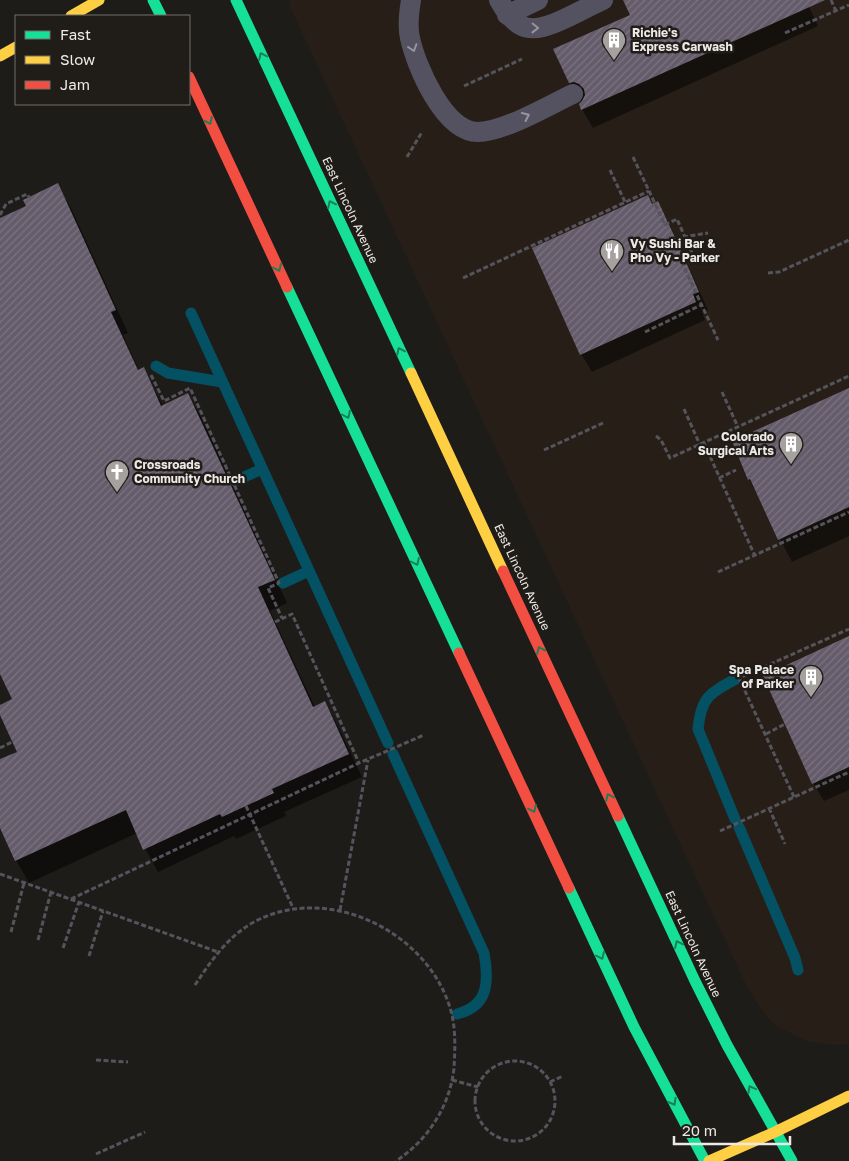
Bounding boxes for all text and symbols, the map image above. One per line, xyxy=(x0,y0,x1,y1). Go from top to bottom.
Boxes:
legend xyxy=(15,15,190,105)
one-way arrow xyxy=(531,23,539,33)
text: Fast xyxy=(60,25,91,43)
place label: Richie's Express Carwash xyxy=(632,25,733,54)
building icon: Richie's Express Carwash xyxy=(601,27,627,61)
one-way arrow xyxy=(407,43,417,52)
text: Slow xyxy=(60,50,95,68)
one-way arrow xyxy=(258,52,269,61)
text: Jam xyxy=(60,75,90,93)
one-way arrow xyxy=(521,112,530,122)
one-way arrow xyxy=(203,116,214,125)
street label: East Lincoln Avenue xyxy=(319,154,382,266)
one-way arrow xyxy=(328,200,338,209)
place label: Vy Sushi Bar & Pho Vy - Parker xyxy=(630,236,720,265)
restaurant icon: Vy Sushi Bar & Pho Vy - Parker xyxy=(599,238,625,272)
one-way arrow xyxy=(271,263,282,272)
one-way arrow xyxy=(396,347,407,356)
one-way arrow xyxy=(340,410,351,419)
place label: Colorado Surgical Arts xyxy=(698,429,774,458)
building icon: Colorado Surgical Arts xyxy=(778,431,804,465)
place label: Crossroads Community Church xyxy=(134,457,245,486)
church icon: Crossroads Community Church xyxy=(104,459,130,493)
street label: East Lincoln Avenue xyxy=(491,521,554,633)
one-way arrow xyxy=(410,557,420,566)
one-way arrow xyxy=(536,646,547,655)
place label: Spa Palace of Parker xyxy=(729,662,794,691)
building icon: Spa Palace of Parker xyxy=(798,664,824,698)
one-way arrow xyxy=(605,793,616,802)
one-way arrow xyxy=(526,804,537,813)
street label: East Lincoln Avenue xyxy=(662,888,725,1000)
one-way arrow xyxy=(674,940,684,949)
one-way arrow xyxy=(595,951,606,960)
one-way arrow xyxy=(747,1086,757,1095)
one-way arrow xyxy=(667,1097,677,1106)
scale bar xyxy=(674,1114,790,1146)
text: 20 m xyxy=(682,1121,717,1139)

